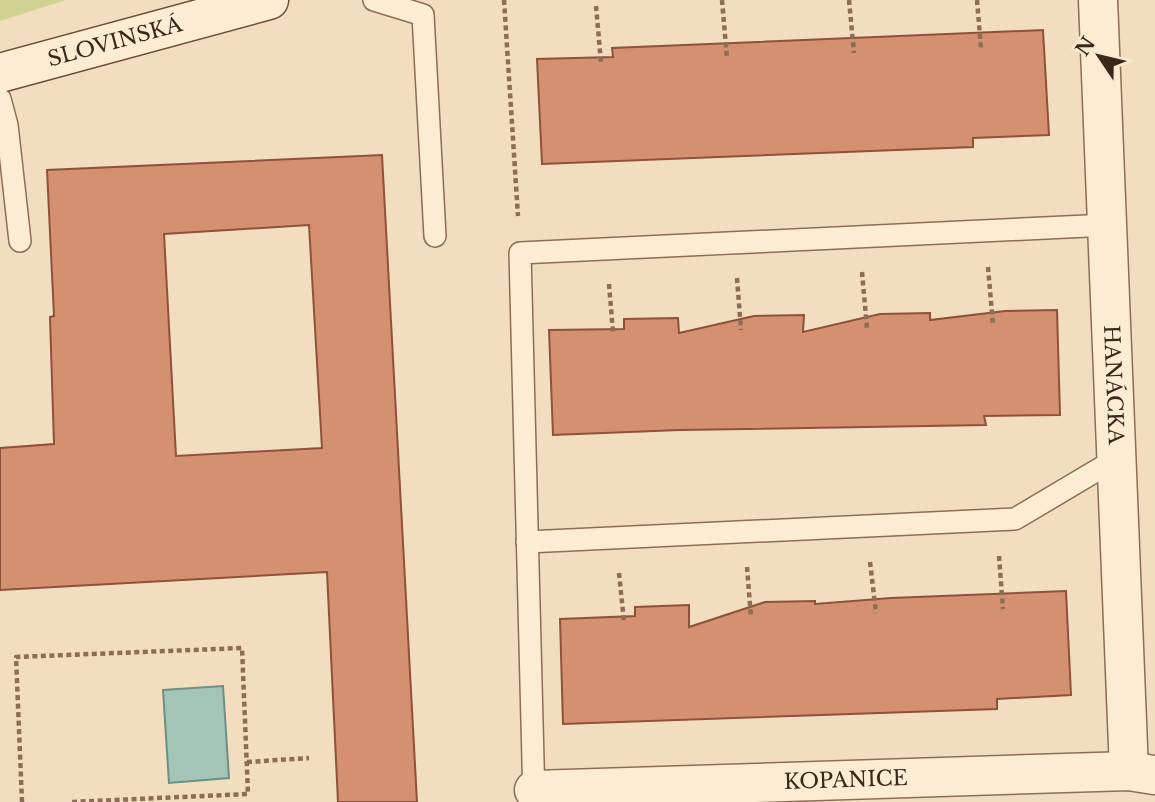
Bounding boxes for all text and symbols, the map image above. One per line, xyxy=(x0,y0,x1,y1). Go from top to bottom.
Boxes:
street label: SLOVINSKÁ xyxy=(45,11,186,72)
north arrow xyxy=(1064,21,1134,91)
text: N xyxy=(1071,33,1100,60)
street label: HANÁCKA xyxy=(1098,324,1129,446)
street label: KOPANICE xyxy=(783,765,908,795)

